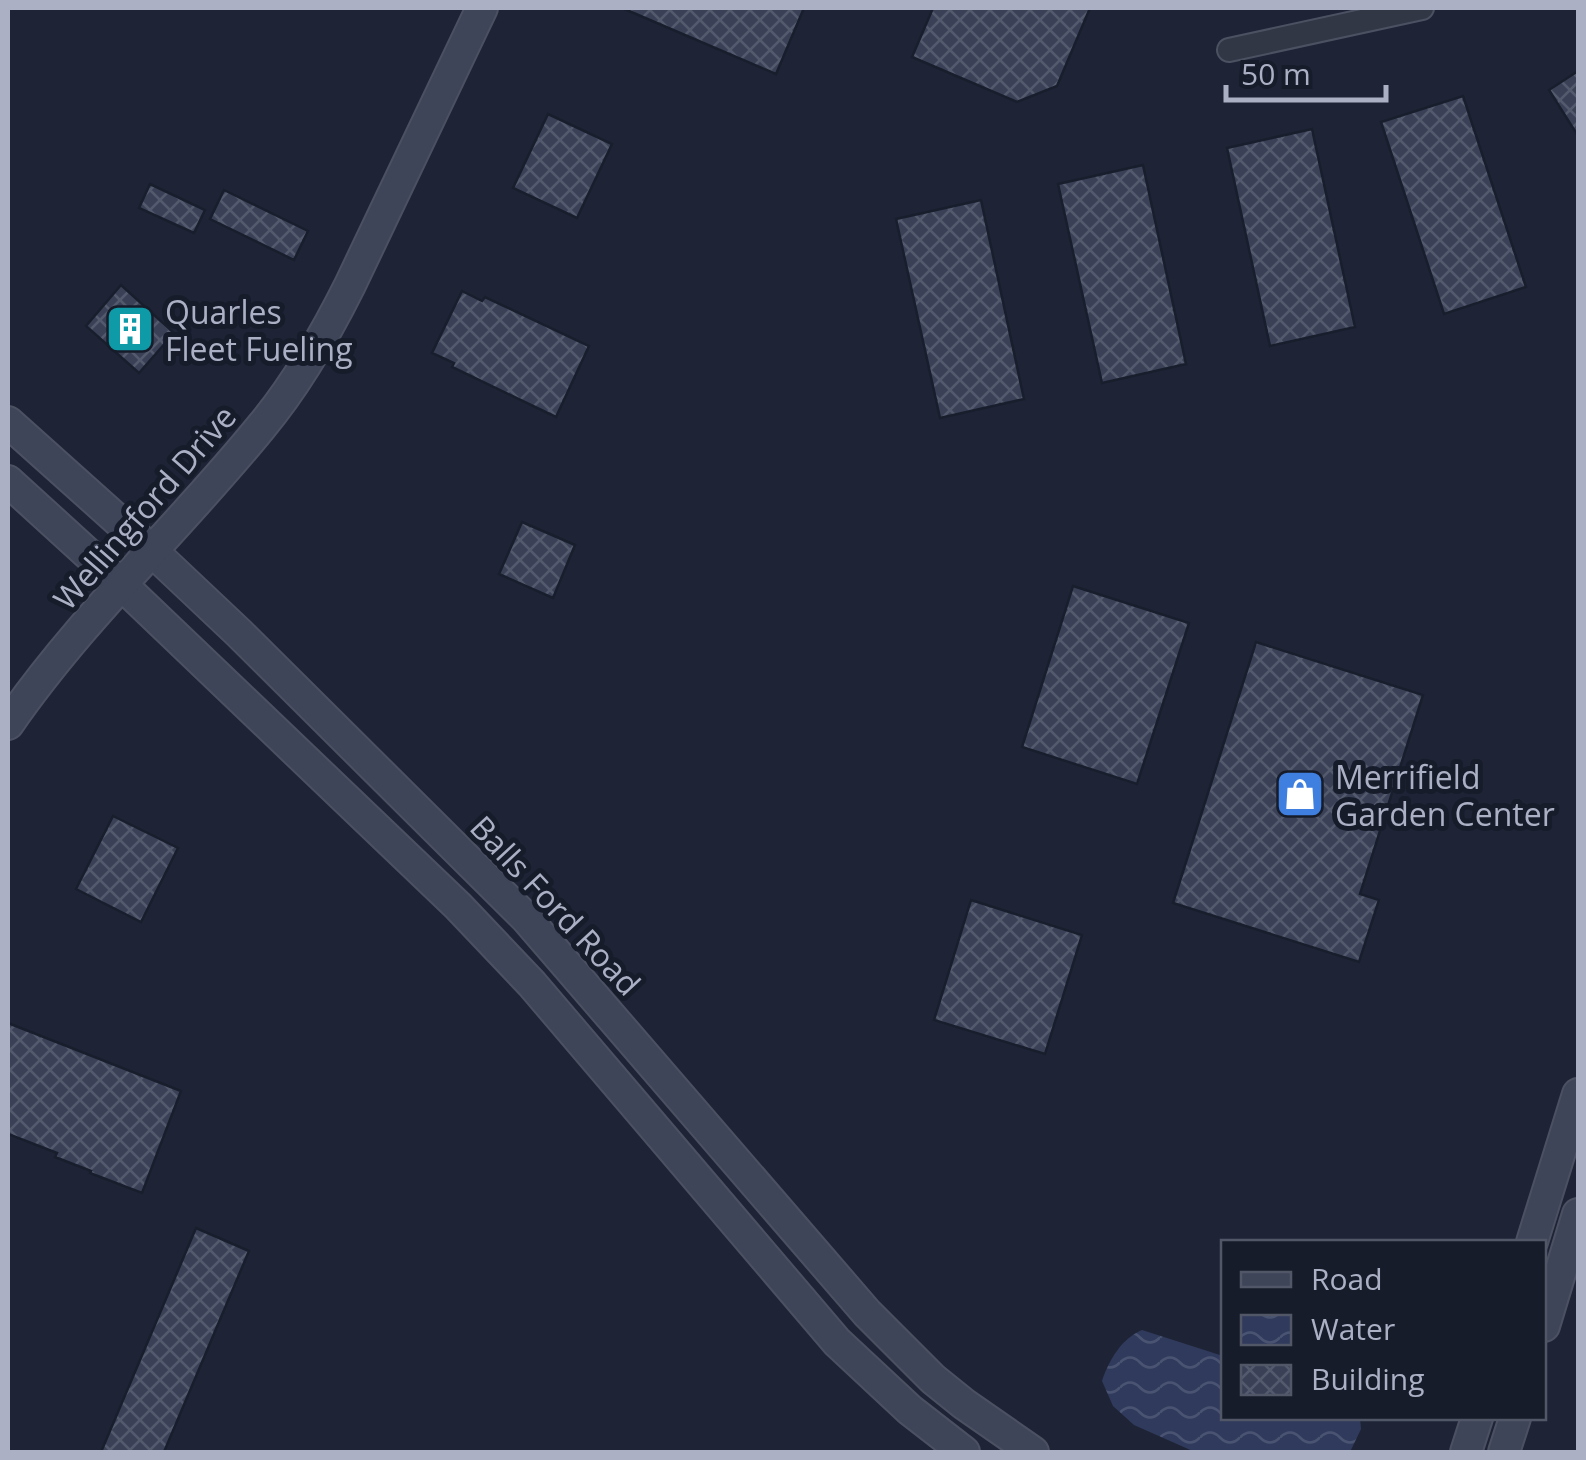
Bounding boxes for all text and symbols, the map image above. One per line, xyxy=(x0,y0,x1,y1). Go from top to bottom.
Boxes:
scale bar xyxy=(1226,40,1386,102)
text: 50 m xyxy=(1241,53,1311,94)
place label: Quarles Fleet Fueling xyxy=(165,290,353,370)
building icon: Quarles Fleet Fueling xyxy=(104,303,156,355)
street label: Wellingford Drive xyxy=(43,396,245,618)
place label: Merrifield Garden Center xyxy=(1335,755,1555,835)
shop icon: Merrifield Garden Center xyxy=(1274,768,1326,820)
street label: Balls Ford Road xyxy=(461,806,651,1004)
legend xyxy=(1221,1240,1546,1420)
text: Road xyxy=(1311,1258,1383,1299)
text: Water xyxy=(1311,1308,1395,1349)
text: Building xyxy=(1311,1358,1425,1399)

